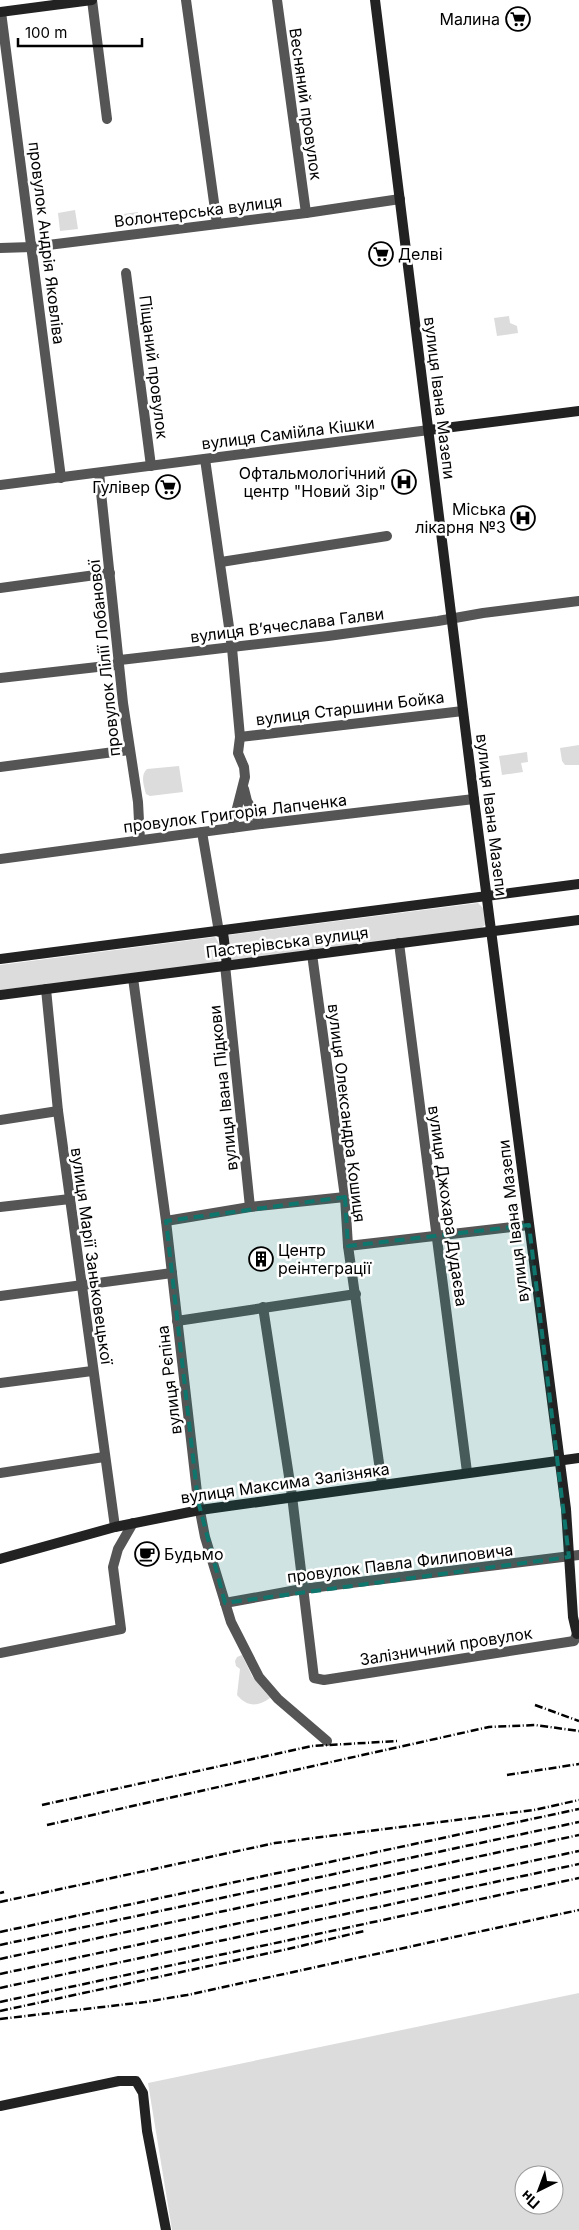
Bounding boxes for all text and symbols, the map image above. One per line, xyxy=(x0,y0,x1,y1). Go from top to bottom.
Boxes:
supermarket icon: Малина xyxy=(505,6,531,32)
place label: Малина xyxy=(439,9,500,29)
scale bar xyxy=(18,15,141,47)
text: 100 m xyxy=(25,23,67,42)
street label: Весняний провулок xyxy=(285,26,327,182)
street label: провулок Андрія Яковліва xyxy=(25,141,69,345)
street label: Волонтерська вулиця xyxy=(113,191,283,231)
supermarket icon: Делві xyxy=(368,241,394,267)
place label: Делві xyxy=(398,244,443,264)
street label: Піщаний провулок xyxy=(135,294,173,440)
street label: вулиця Івана Мазепи xyxy=(420,316,460,480)
street label: вулиця Самійла Кішки xyxy=(200,412,376,454)
place label: Офтальмологічний центр "Новий Зір" xyxy=(239,463,386,501)
hospital icon: Офтальмологічний центр "Новий Зір" xyxy=(391,469,417,495)
supermarket icon: Гулівер xyxy=(155,474,181,500)
place label: Гулівер xyxy=(92,477,150,497)
place label: Міська лікарня №3 xyxy=(415,499,506,537)
hospital icon: Міська лікарня №3 xyxy=(510,505,536,531)
street label: провулок Лілії Лобанової xyxy=(84,558,124,757)
street label: вулиця Вʼячеслава Галви xyxy=(189,603,385,647)
street label: вулиця Старшини Бойка xyxy=(255,687,445,729)
street label: вулиця Івана Мазепи xyxy=(472,733,512,897)
street label: провулок Григорія Лапченка xyxy=(122,789,348,837)
street label: Пастерівська вулиця xyxy=(204,922,370,962)
street label: вулиця Олександра Кошиця xyxy=(324,1003,370,1223)
street label: вулиця Івана Підкови xyxy=(204,1004,242,1172)
street label: вулиця Джохара Дудаєва xyxy=(424,1104,472,1308)
street label: вулиця Івана Мазепи xyxy=(493,1139,533,1303)
street label: вулиця Марії Заньковецької xyxy=(67,1146,117,1367)
place label: Центр реінтеграції xyxy=(278,1240,372,1278)
building icon: Центр реінтеграції xyxy=(248,1246,274,1272)
street label: вулиця Рєпіна xyxy=(152,1324,186,1436)
street label: вулиця Максима Залізняка xyxy=(179,1458,391,1508)
street label: провулок Павла Филиповича xyxy=(286,1539,514,1587)
cafe icon: Будьмо xyxy=(134,1541,160,1567)
place label: Будьмо xyxy=(164,1544,224,1564)
street label: Залізничний провулок xyxy=(358,1622,534,1670)
north arrow xyxy=(514,2165,564,2215)
text: Пн xyxy=(517,2187,543,2213)

